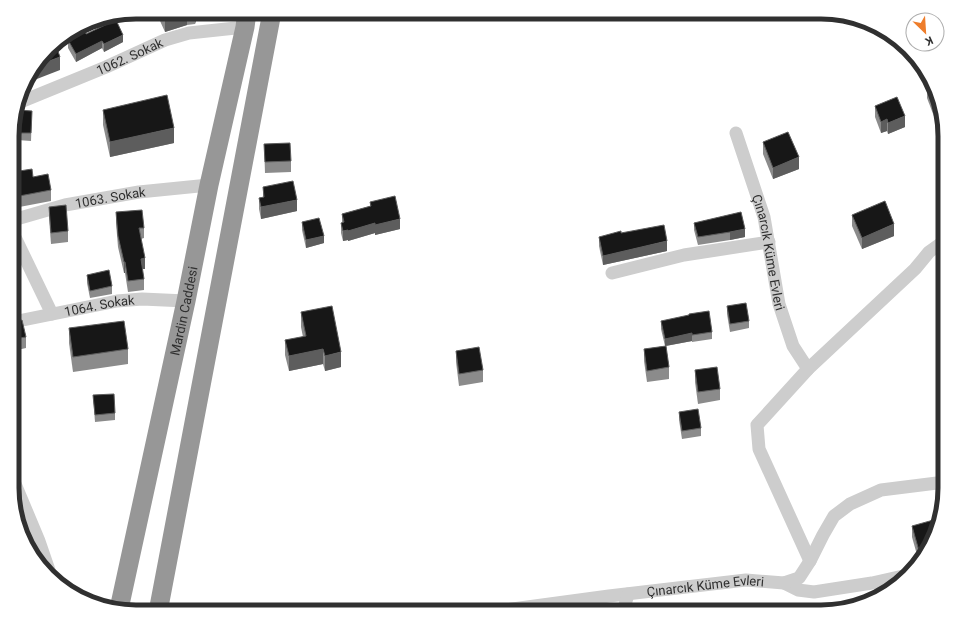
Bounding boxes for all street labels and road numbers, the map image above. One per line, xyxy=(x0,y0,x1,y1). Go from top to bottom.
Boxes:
street label: 1062. Sokak xyxy=(94,34,165,78)
street label: 1063. Sokak xyxy=(74,184,147,211)
street label: Çınarcık Küme Evleri xyxy=(749,192,788,312)
street label: Mardin Caddesi xyxy=(167,265,200,357)
street label: 1064. Sokak xyxy=(63,292,136,319)
street label: Çınarcık Küme Evleri xyxy=(646,572,765,599)

